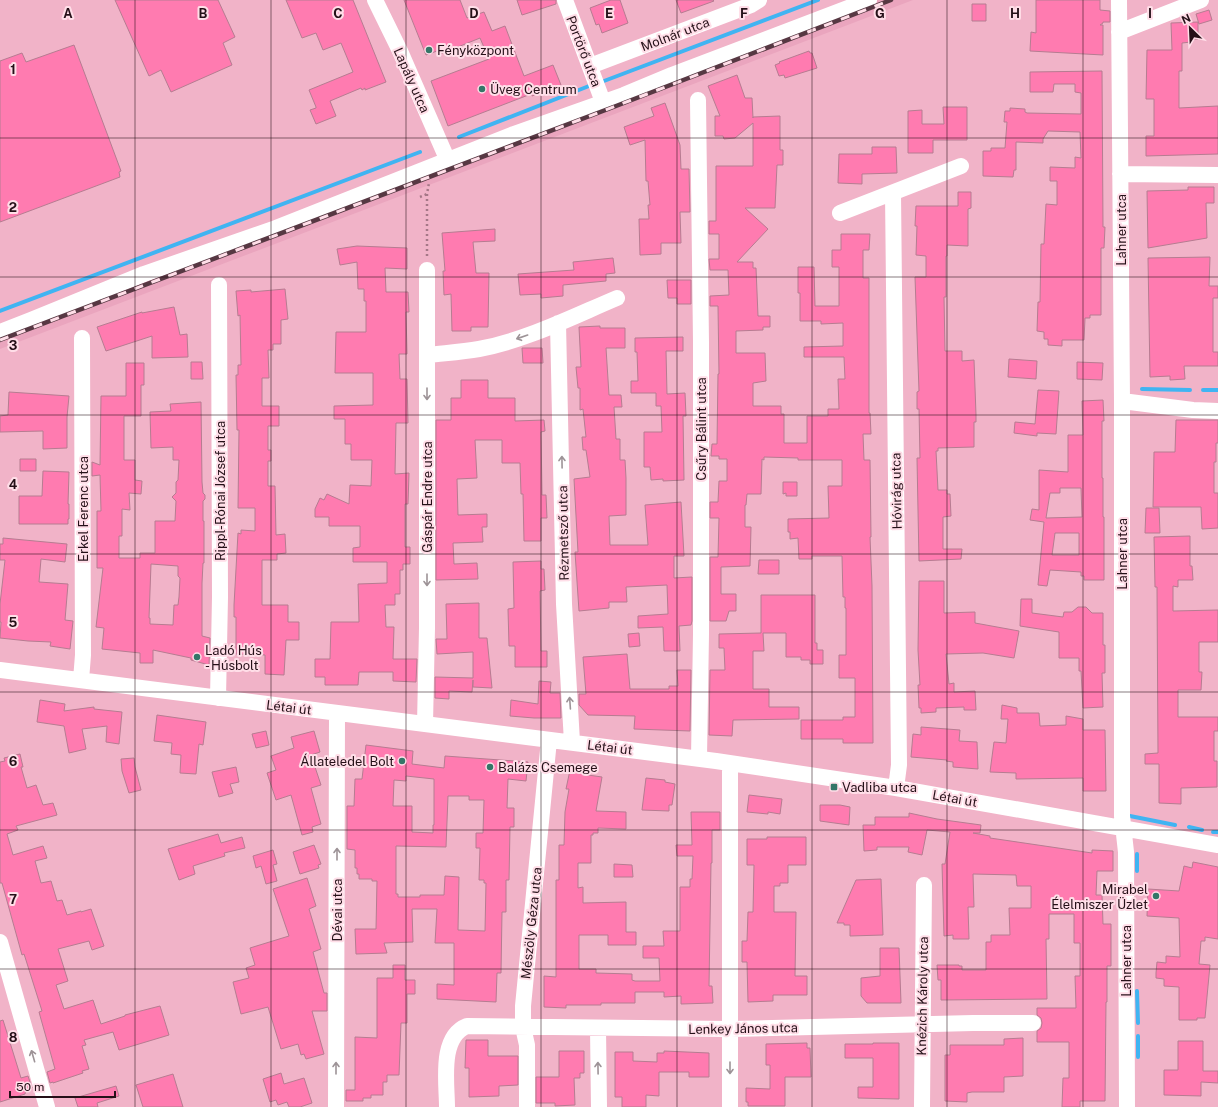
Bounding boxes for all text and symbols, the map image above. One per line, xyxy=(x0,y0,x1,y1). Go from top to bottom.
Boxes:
text: A xyxy=(63,6,73,21)
text: B xyxy=(199,6,208,21)
text: C xyxy=(333,6,343,21)
text: D xyxy=(469,6,479,21)
text: E xyxy=(605,6,613,21)
text: F xyxy=(740,6,748,21)
text: G xyxy=(875,6,885,21)
text: H xyxy=(1010,6,1020,21)
text: I xyxy=(1148,6,1152,21)
north arrow xyxy=(1170,8,1210,48)
text: N xyxy=(1180,12,1192,26)
street label: Portörő utca xyxy=(563,14,604,89)
street label: Molnár utca xyxy=(639,15,712,54)
place label: Fényközpont xyxy=(437,43,514,58)
street label: Lapály utca xyxy=(391,45,433,115)
marker: Fényközpont xyxy=(424,45,434,55)
text: 1 xyxy=(10,62,16,77)
place label: Üveg Centrum xyxy=(490,82,577,97)
marker: Üveg Centrum xyxy=(477,84,487,94)
street label: Lahner utca xyxy=(1114,194,1129,266)
text: 2 xyxy=(9,200,17,215)
one-way arrow xyxy=(516,333,528,341)
text: 3 xyxy=(9,338,18,353)
street label: Csűry Bálint utca xyxy=(694,377,709,481)
one-way arrow xyxy=(423,387,431,400)
street label: Rippl-Rónai József utca xyxy=(213,421,228,561)
street label: Gáspár Endre utca xyxy=(420,441,435,553)
street label: Hóvirág utca xyxy=(888,452,905,530)
street label: Erkel Ferenc utca xyxy=(76,456,91,562)
one-way arrow xyxy=(558,456,565,469)
text: 4 xyxy=(9,477,18,492)
street label: Rézmetsző utca xyxy=(555,485,572,581)
street label: Lahner utca xyxy=(1115,518,1130,590)
one-way arrow xyxy=(423,573,431,586)
text: 5 xyxy=(9,615,18,630)
place label: Ladó Hús - Húsbolt xyxy=(205,643,262,673)
marker: Ladó Hús - Húsbolt xyxy=(192,652,202,662)
street label: Létai út xyxy=(265,697,312,718)
one-way arrow xyxy=(567,697,574,710)
street label: Létai út xyxy=(586,737,633,758)
place label: Állateledel Bolt xyxy=(300,753,394,769)
text: 6 xyxy=(9,754,18,769)
marker: Állateledel Bolt xyxy=(397,756,407,766)
place label: Balázs Csemege xyxy=(498,760,598,775)
marker: Balázs Csemege xyxy=(485,762,495,772)
place label: Vadliba utca xyxy=(842,780,917,795)
marker: Vadliba utca xyxy=(829,782,839,792)
street label: Létai út xyxy=(931,787,979,810)
one-way arrow xyxy=(333,848,341,861)
street label: Mészöly Géza utca xyxy=(518,866,545,980)
street label: Dévai utca xyxy=(330,879,345,941)
place label: Mirabel Élelmiszer Üzlet xyxy=(1051,882,1148,912)
marker: Mirabel Élelmiszer Üzlet xyxy=(1151,891,1161,901)
text: 7 xyxy=(9,892,17,907)
street label: Lahner utca xyxy=(1119,925,1134,997)
street label: Knézich Károly utca xyxy=(914,936,931,1056)
street label: Lenkey János utca xyxy=(688,1020,798,1037)
text: 8 xyxy=(9,1030,18,1045)
one-way arrow xyxy=(29,1050,36,1063)
one-way arrow xyxy=(726,1061,734,1074)
one-way arrow xyxy=(332,1062,340,1075)
one-way arrow xyxy=(594,1062,602,1075)
scale bar xyxy=(10,1073,115,1099)
text: 50 m xyxy=(16,1080,44,1094)

